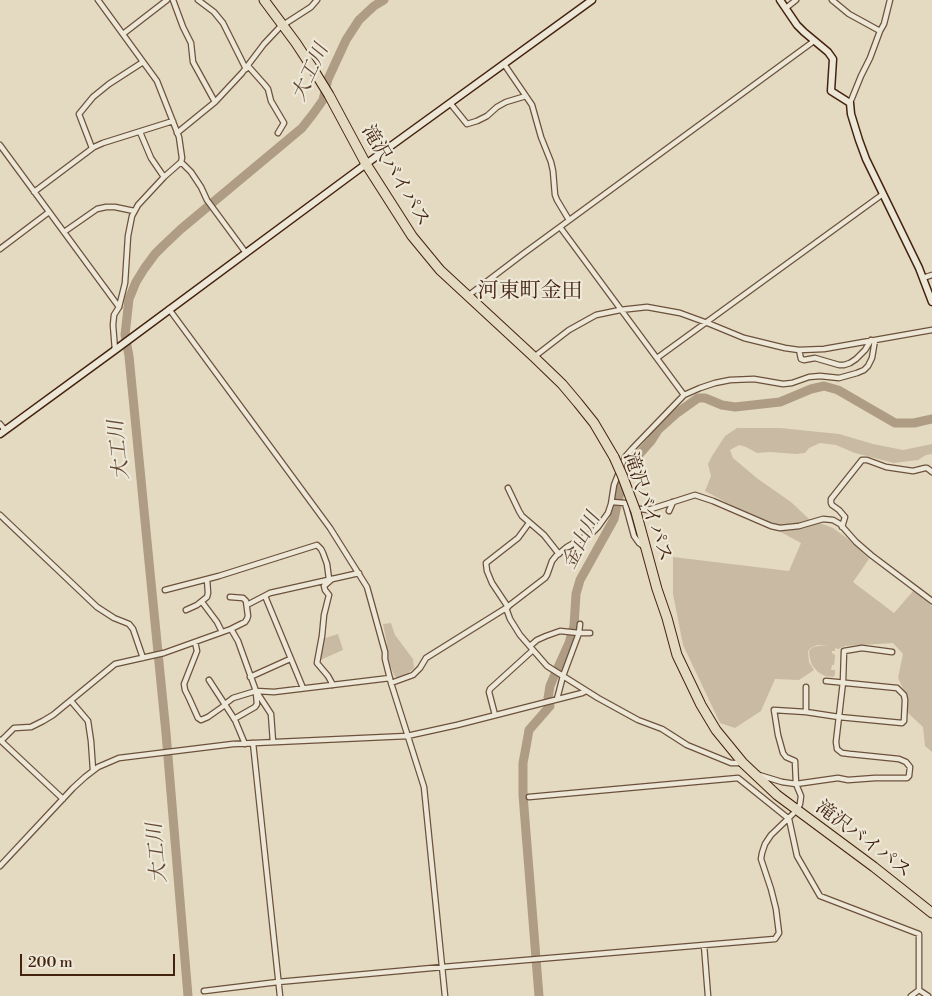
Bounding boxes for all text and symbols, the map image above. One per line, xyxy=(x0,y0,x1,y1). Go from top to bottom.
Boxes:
water label: 大工川 xyxy=(287,41,335,105)
street label: 滝沢バイパス xyxy=(356,121,434,231)
district label: 河東町金田 xyxy=(478,279,582,305)
water label: 大工川 xyxy=(105,419,135,481)
street label: 滝沢バイパス xyxy=(618,449,676,565)
water label: 金山川 xyxy=(558,509,606,573)
street label: 滝沢バイパス xyxy=(811,797,915,883)
water label: 大工川 xyxy=(143,822,173,884)
scale bar xyxy=(22,944,178,976)
text: 200 m xyxy=(28,953,73,972)

